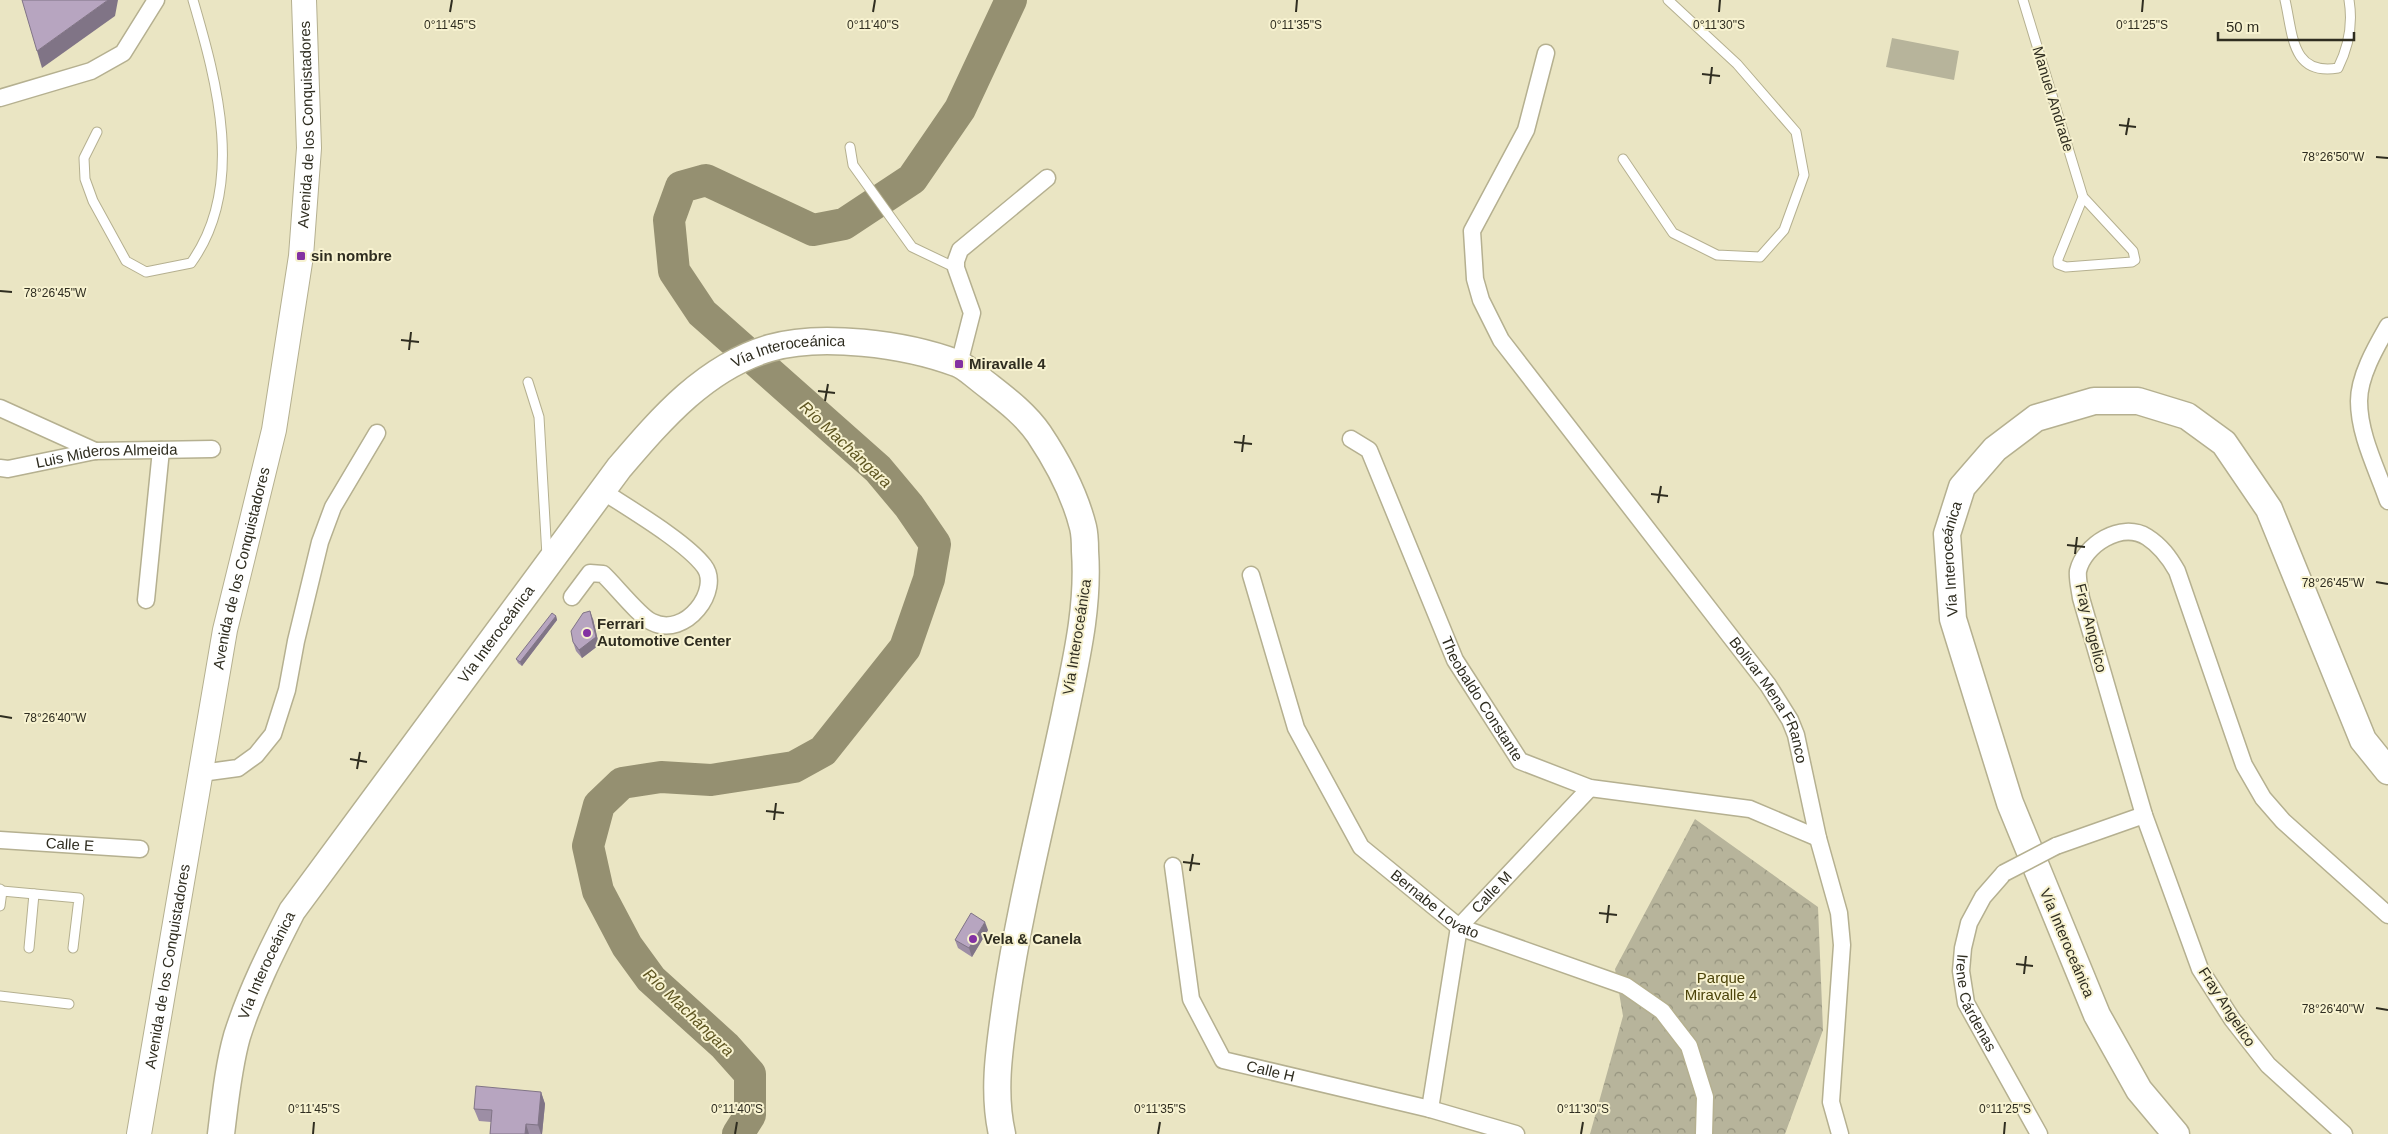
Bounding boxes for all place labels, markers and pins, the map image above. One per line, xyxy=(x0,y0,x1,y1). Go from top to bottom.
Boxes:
place label: sin nombre xyxy=(311,247,392,264)
marker: sin nombre xyxy=(295,250,307,262)
place label: Miravalle 4 xyxy=(969,355,1046,372)
marker: Miravalle 4 xyxy=(953,358,965,370)
place label: Ferrari Automotive Center xyxy=(597,615,731,649)
marker: Ferrari Automotive Center xyxy=(581,627,593,639)
place label: Vela & Canela xyxy=(983,930,1082,947)
marker: Vela & Canela xyxy=(967,933,979,945)

